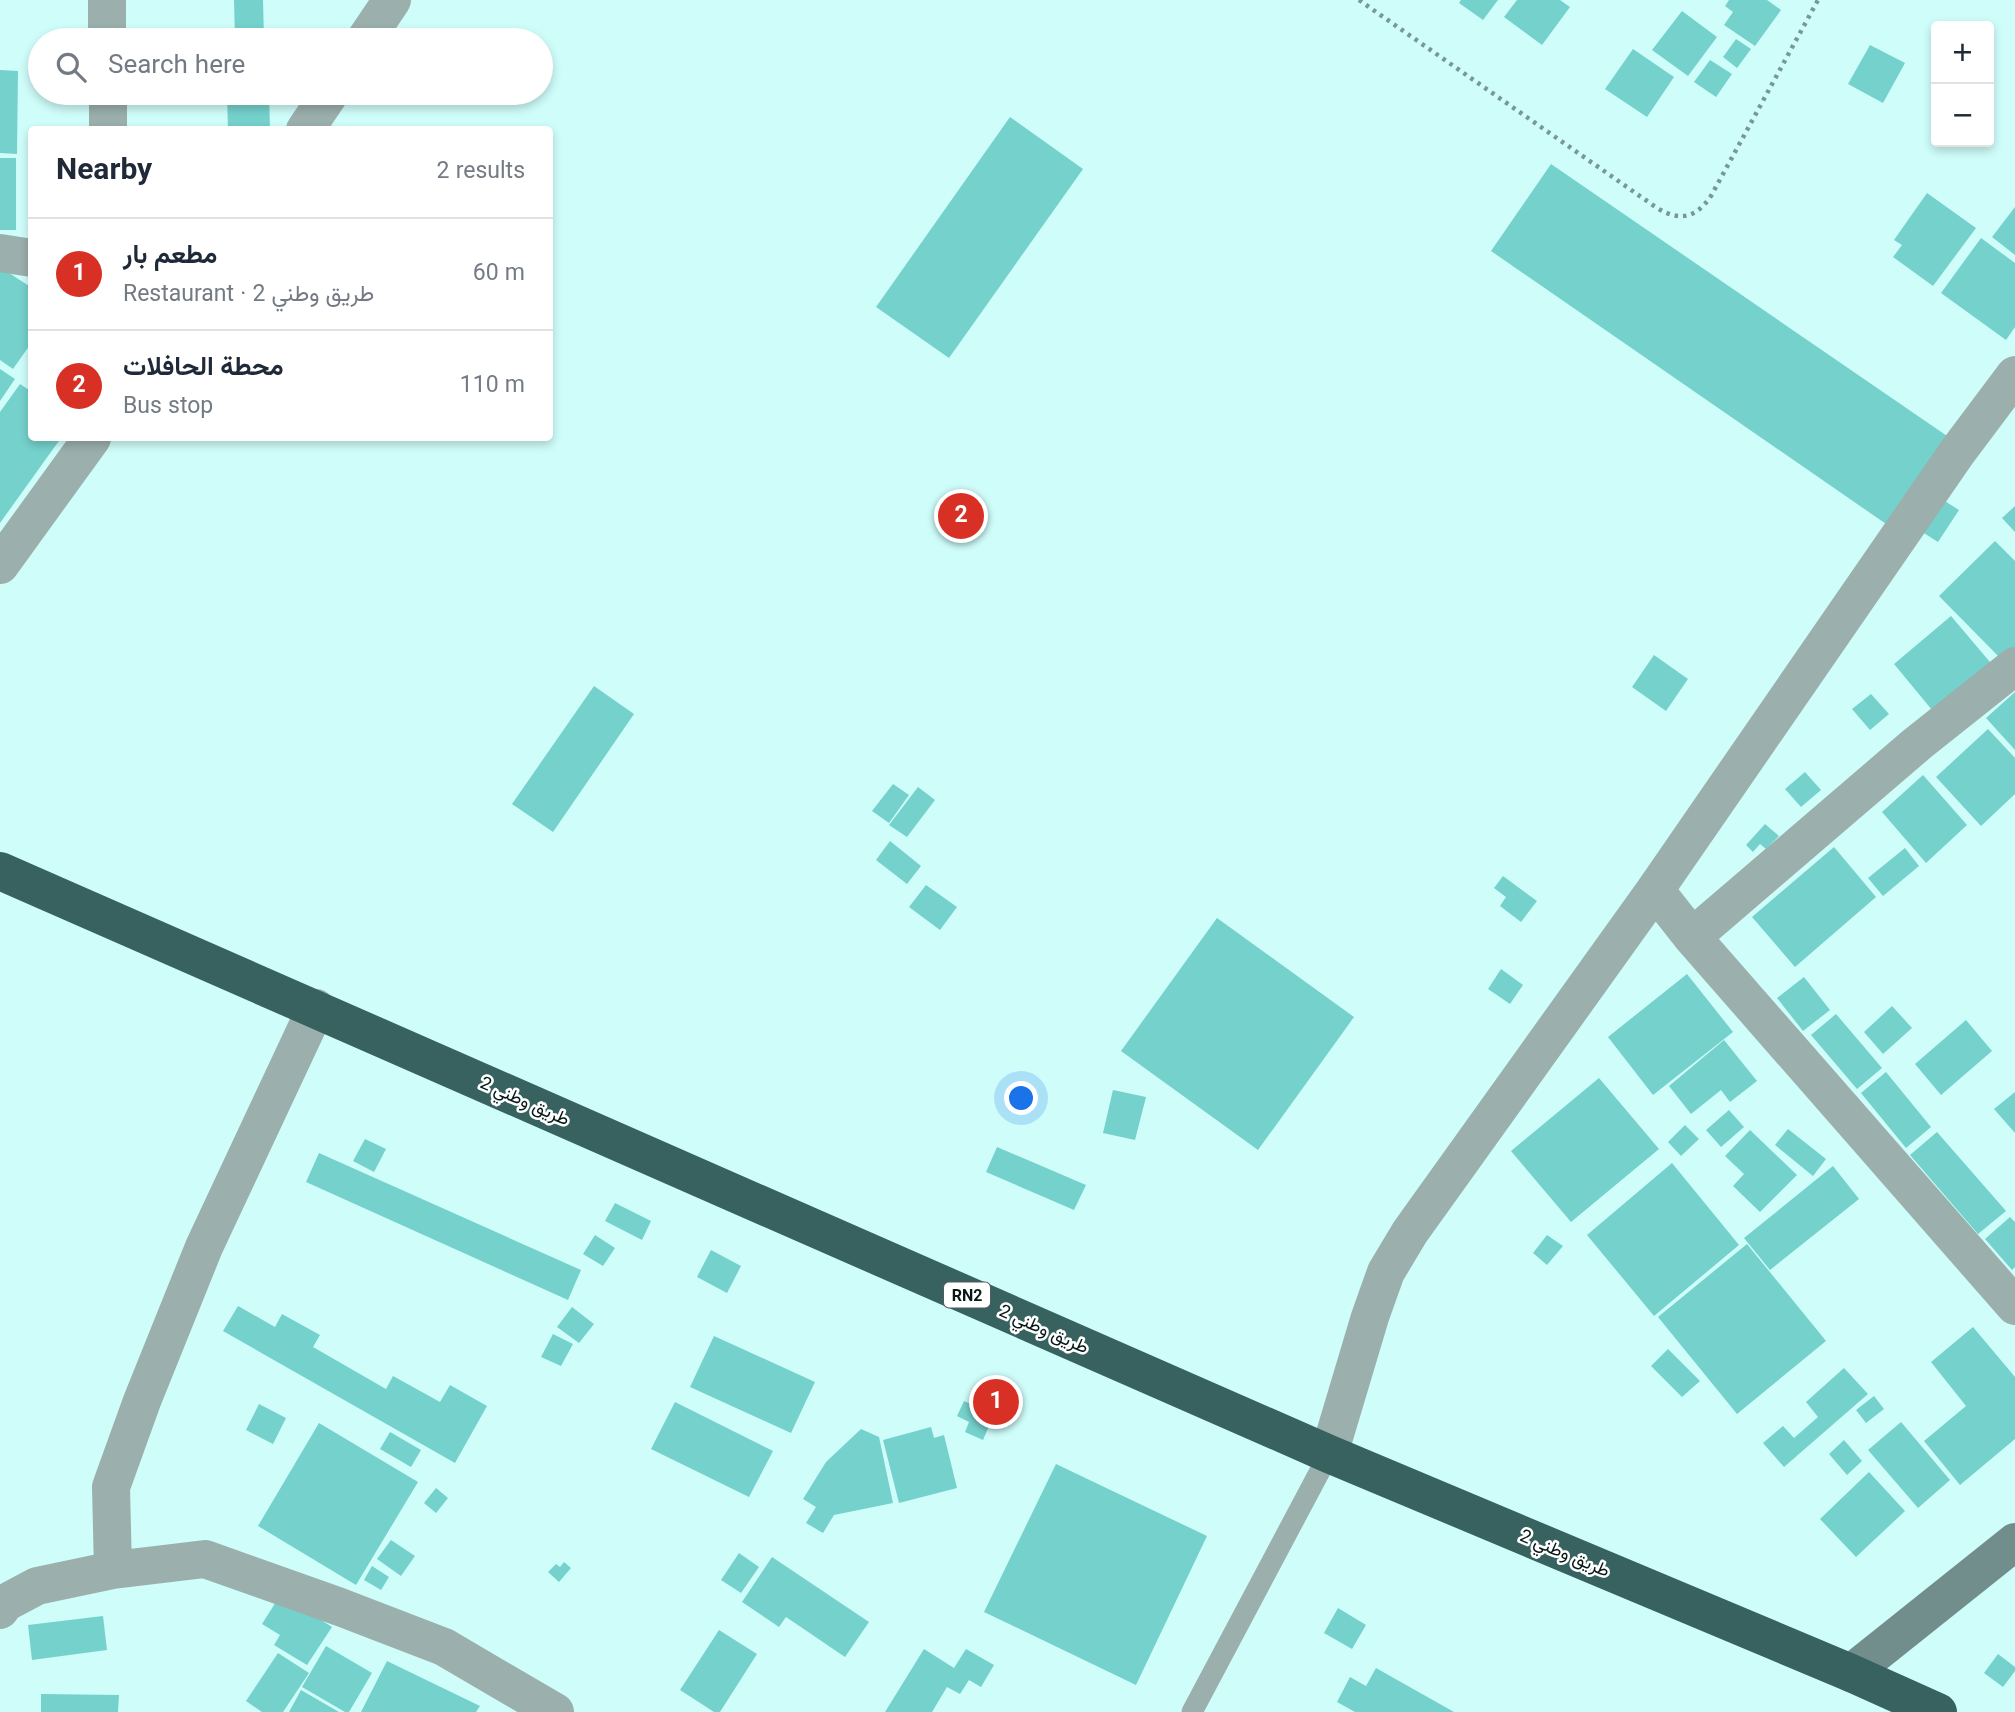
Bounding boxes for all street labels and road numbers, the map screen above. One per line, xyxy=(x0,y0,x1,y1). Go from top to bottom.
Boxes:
street label: طريق وطني 2 xyxy=(475,1071,573,1135)
road number: RN2 xyxy=(944,1282,990,1308)
street label: طريق وطني 2 xyxy=(994,1299,1092,1363)
street label: طريق وطني 2 xyxy=(1515,1523,1614,1586)

